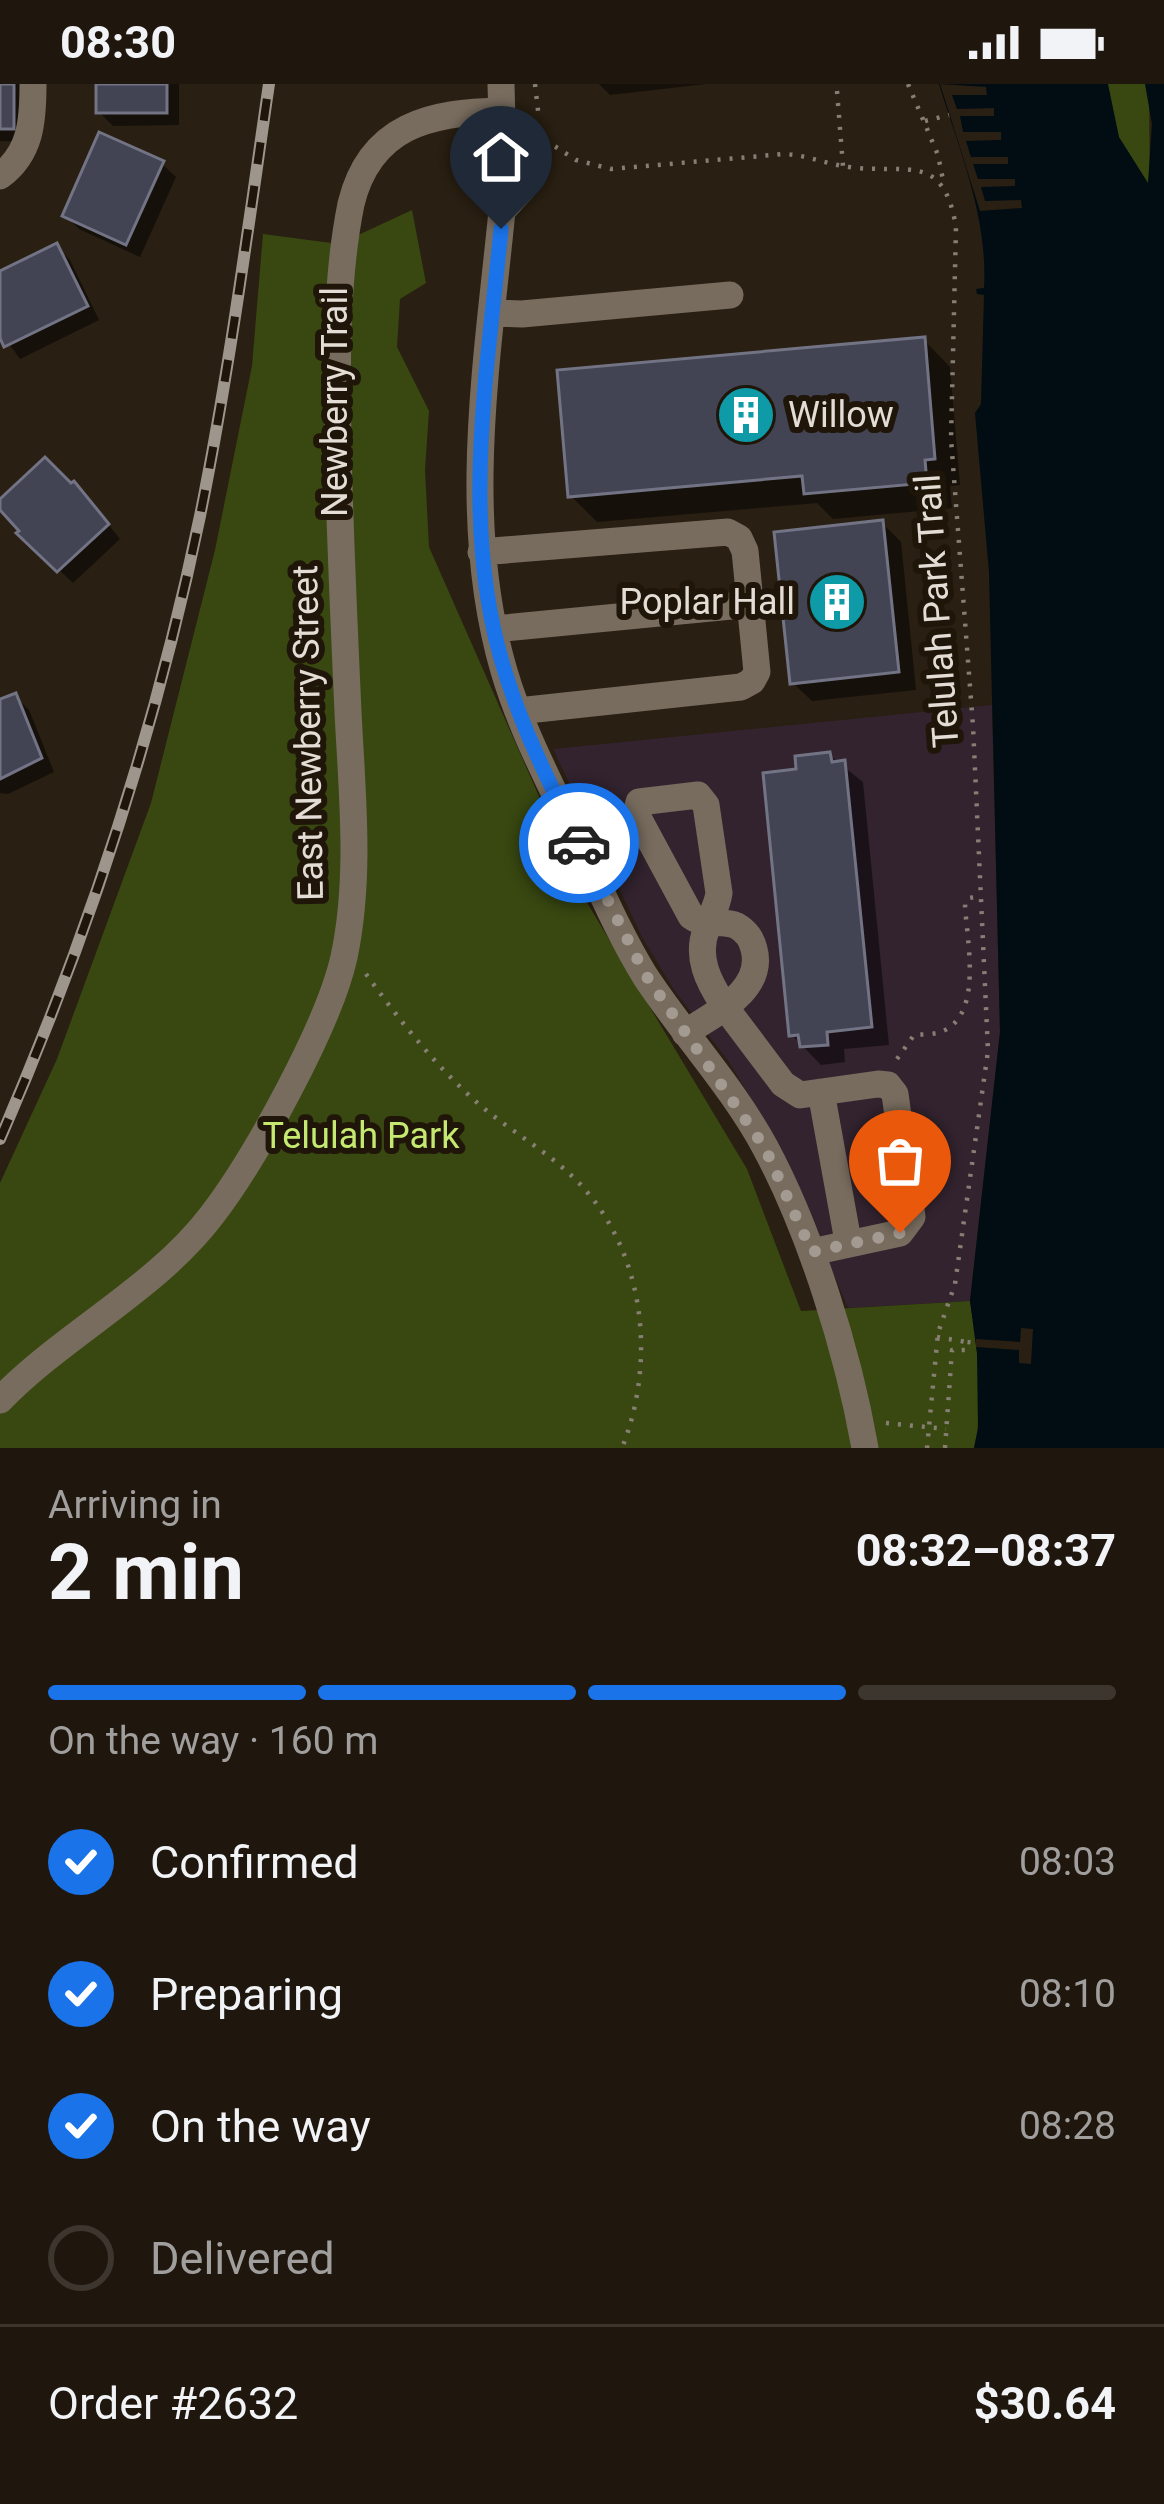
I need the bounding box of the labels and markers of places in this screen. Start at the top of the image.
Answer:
pin [450,106,552,229]
building icon: Willow [715,384,777,446]
place label: Willow [788,394,894,436]
building icon: Poplar Hall [806,571,868,633]
place label: Poplar Hall [620,581,795,623]
pin [849,1110,951,1233]

